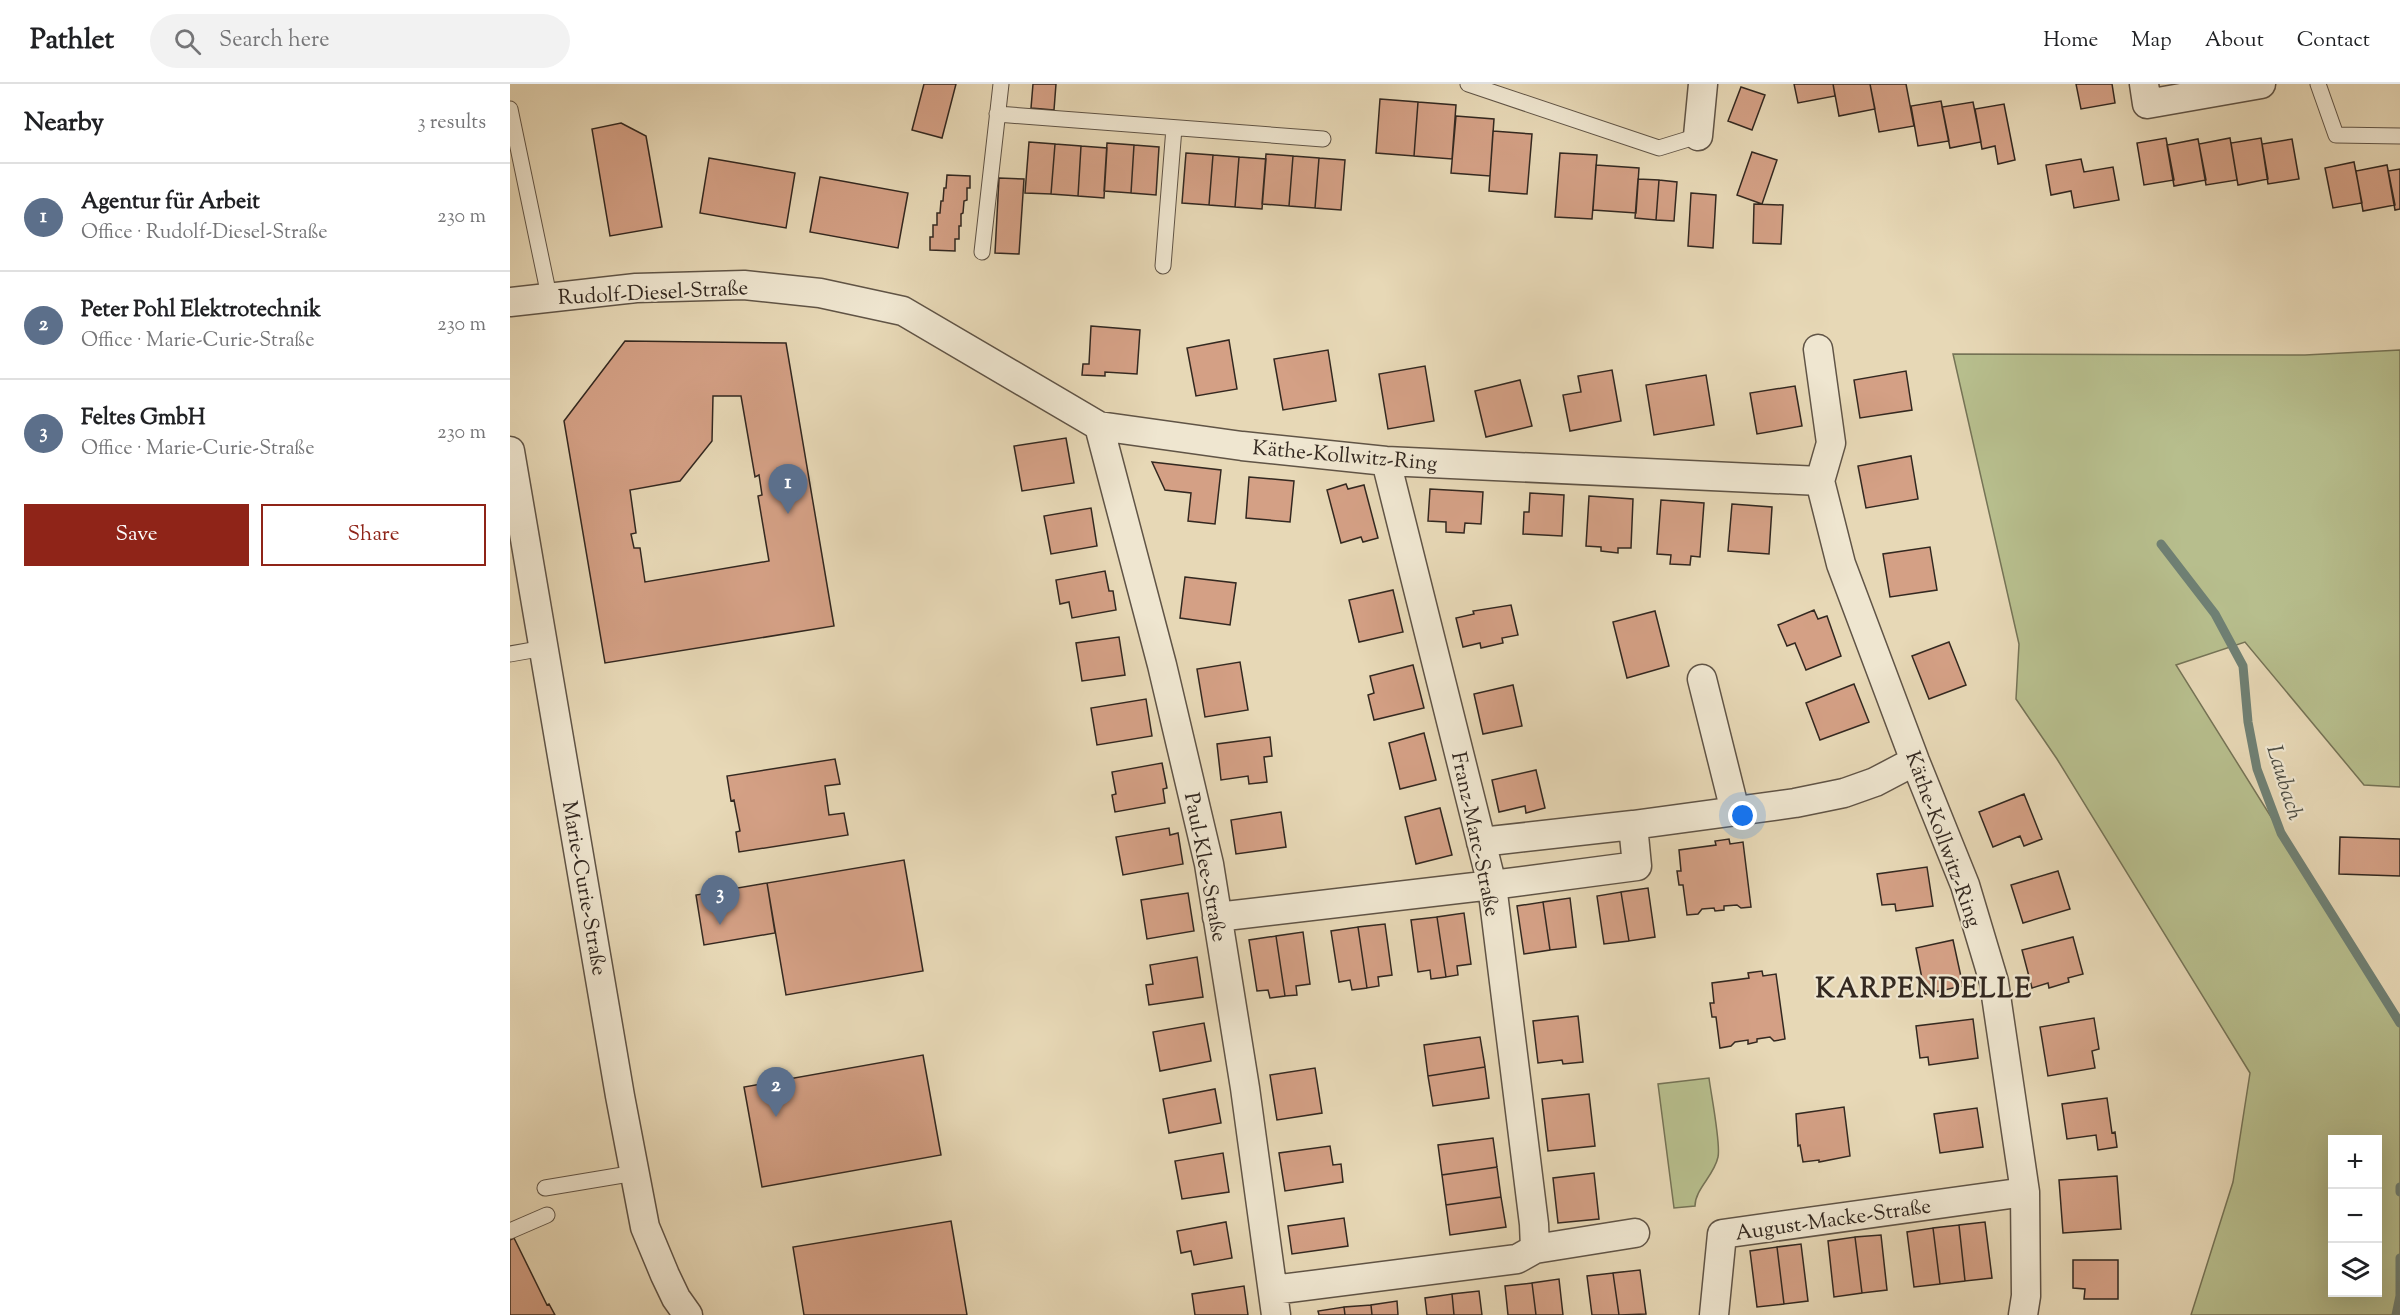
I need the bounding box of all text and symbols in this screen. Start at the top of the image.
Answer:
search box [150,14,570,68]
text: Pathlet [30,21,114,61]
icon: search [171,25,204,58]
text: Search here [219,25,329,57]
text: Home [2043,26,2098,56]
text: Map [2131,26,2172,56]
text: About [2205,26,2264,56]
text: Contact [2297,26,2370,56]
text: Nearby [24,105,104,142]
text: 3 results [417,109,486,138]
text: Agentur für Arbeit [81,187,260,219]
text: 1 [40,203,47,232]
text: 230 m [437,203,486,232]
text: Office · Rudolf-Diesel-Straße [81,219,328,248]
street label: Rudolf-Diesel-Straße [557,274,749,314]
text: Peter Pohl Elektrotechnik [81,295,321,327]
text: 2 [39,311,48,340]
text: 230 m [437,311,486,340]
text: Office · Marie-Curie-Straße [81,327,314,356]
text: Feltes GmbH [81,403,205,435]
text: 3 [39,419,48,448]
text: 230 m [437,419,486,448]
street label: Käthe-Kollwitz-Ring [1251,434,1438,480]
text: Office · Marie-Curie-Straße [81,435,314,464]
pin: 1 [768,464,808,514]
button: Save [24,504,249,566]
button: Share [261,504,486,566]
water label: Laubach [2257,741,2310,825]
street label: Käthe-Kollwitz-Ring [1896,747,1988,932]
street label: Franz-Marc-Straße [1442,749,1506,919]
street label: Paul-Klee-Straße [1175,790,1233,945]
street label: Marie-Curie-Straße [553,799,613,978]
your location [1728,801,1757,830]
pin: 3 [700,876,740,925]
district label: KARPENDELLE [1815,971,2033,1010]
pin: 2 [756,1068,796,1117]
map controls [2328,1135,2382,1297]
button: + [2328,1135,2382,1189]
button: − [2328,1189,2382,1243]
street label: August-Macke-Straße [1734,1192,1933,1250]
button: layers [2328,1243,2382,1297]

